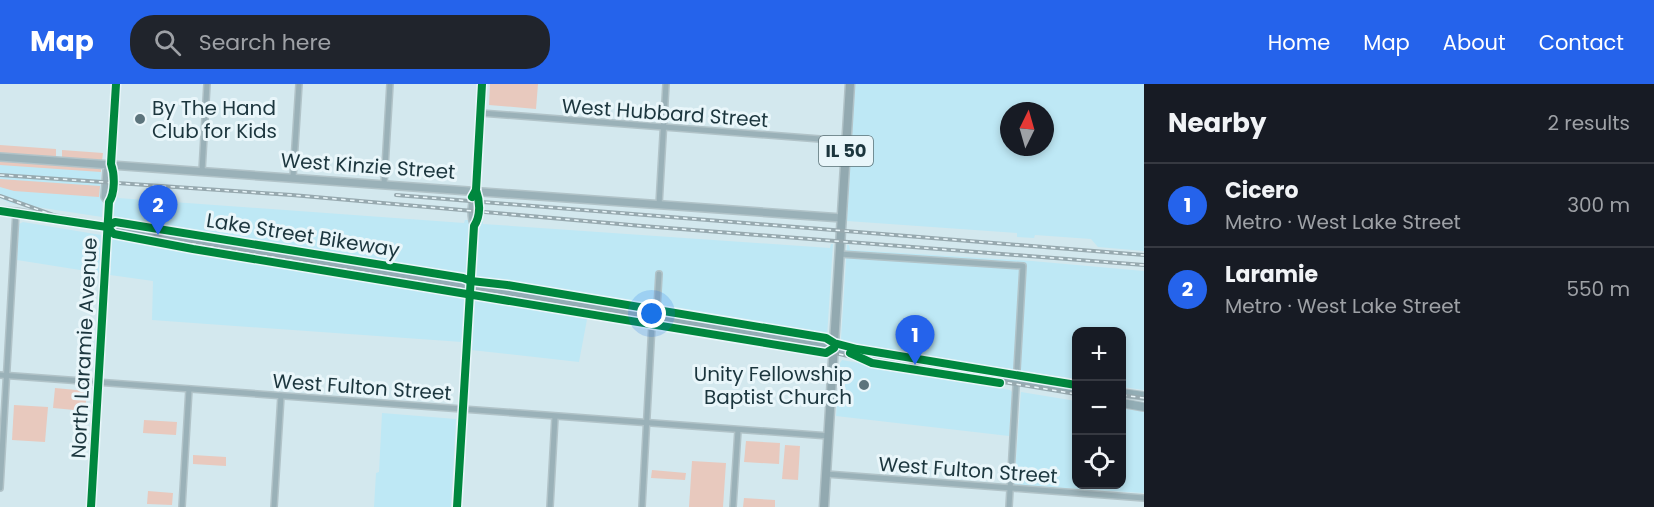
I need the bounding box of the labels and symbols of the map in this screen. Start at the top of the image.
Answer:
street label: West Hubbard Street [561,92,769,134]
place label: By The Hand Club for Kids [152,94,277,145]
north arrow [1000,102,1054,156]
marker: By The Hand Club for Kids [133,112,147,126]
road number: IL 50 [819,136,873,166]
street label: West Kinzie Street [280,146,456,186]
pin: 2 [138,186,178,235]
street label: Lake Street Bikeway [204,206,402,264]
street label: North Laramie Avenue [64,237,104,459]
your location [637,299,666,328]
pin: 1 [896,316,934,365]
place label: Unity Fellowship Baptist Church [694,360,852,411]
street label: West Fulton Street [271,367,453,407]
marker: Unity Fellowship Baptist Church [857,378,871,392]
street label: West Fulton Street [877,450,1059,490]

